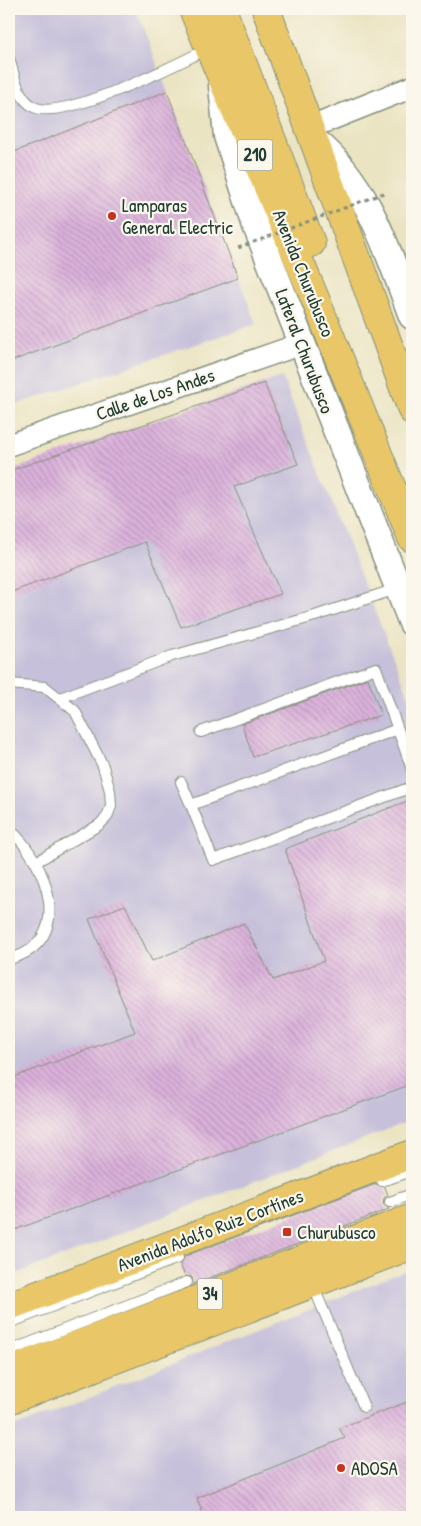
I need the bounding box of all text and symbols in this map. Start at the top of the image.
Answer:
road number: 210 [238,140,272,170]
place label: Lamparas General Electric [122,192,234,240]
street label: Avenida Churubusco [267,205,342,341]
marker: Lamparas General Electric [106,210,118,222]
street label: Lateral Churubusco [269,285,341,417]
street label: Calle de Los Andes [92,362,218,426]
street label: Avenida Adolfo Ruiz Cortínes [113,1182,307,1278]
place label: Churubusco [297,1219,376,1245]
marker: Churubusco [281,1226,293,1238]
road number: 34 [198,1278,222,1310]
place label: ADOSA [351,1455,398,1481]
marker: ADOSA [335,1462,347,1474]

